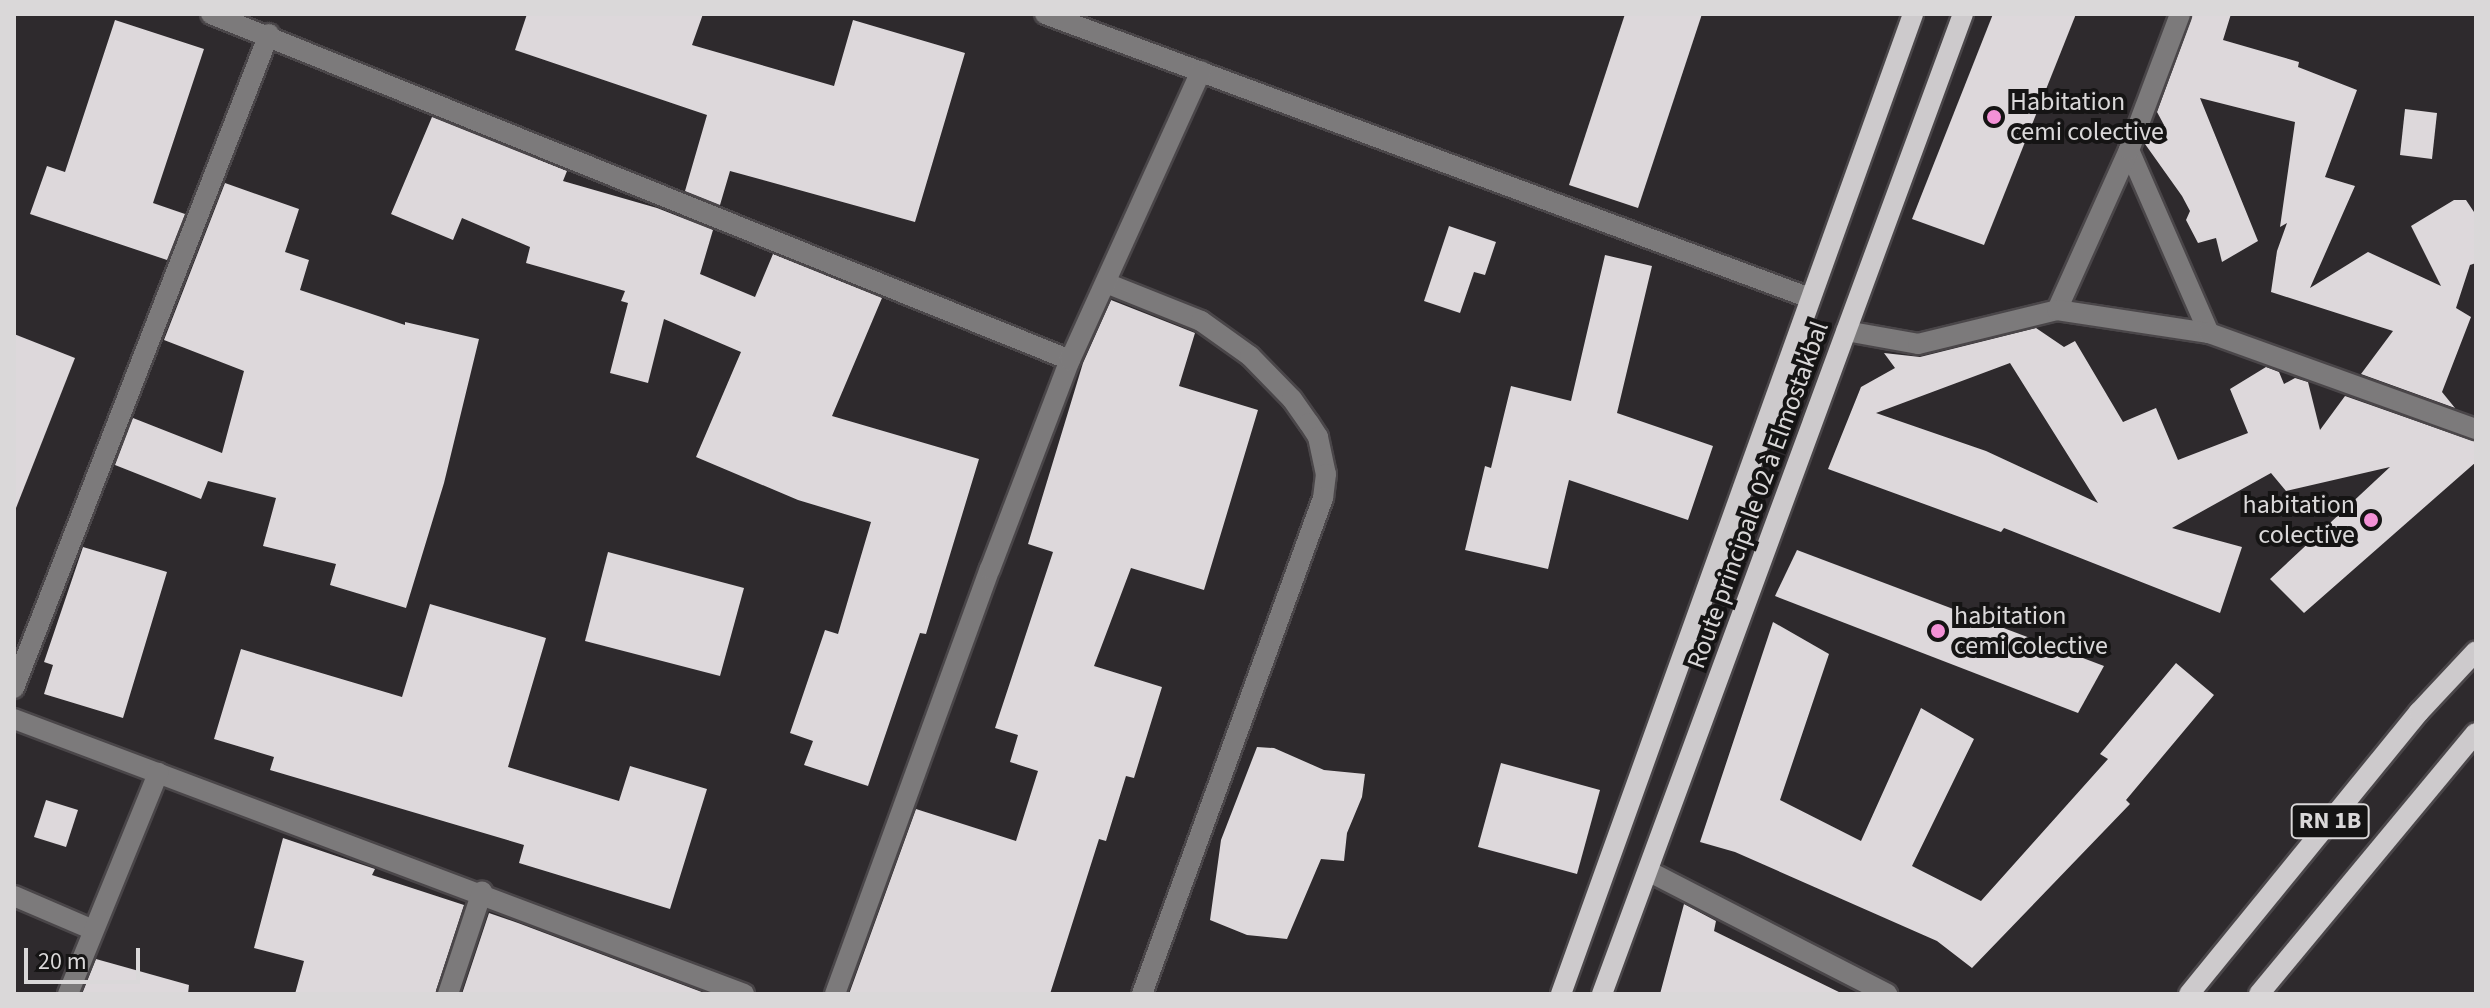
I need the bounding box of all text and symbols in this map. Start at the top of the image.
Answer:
place label: Habitation cemi colective [2010,86,2164,148]
marker: Habitation cemi colective [1985,108,2003,126]
street label: Route principale 02 à Elmostakbal [1681,317,1835,673]
place label: habitation colective [2242,489,2355,550]
marker: habitation colective [2362,511,2380,529]
place label: habitation cemi colective [1954,600,2108,662]
marker: habitation cemi colective [1929,622,1947,640]
road number: RN 1B [2290,801,2370,841]
scale bar [28,932,144,982]
text: 20 m [38,944,87,979]

